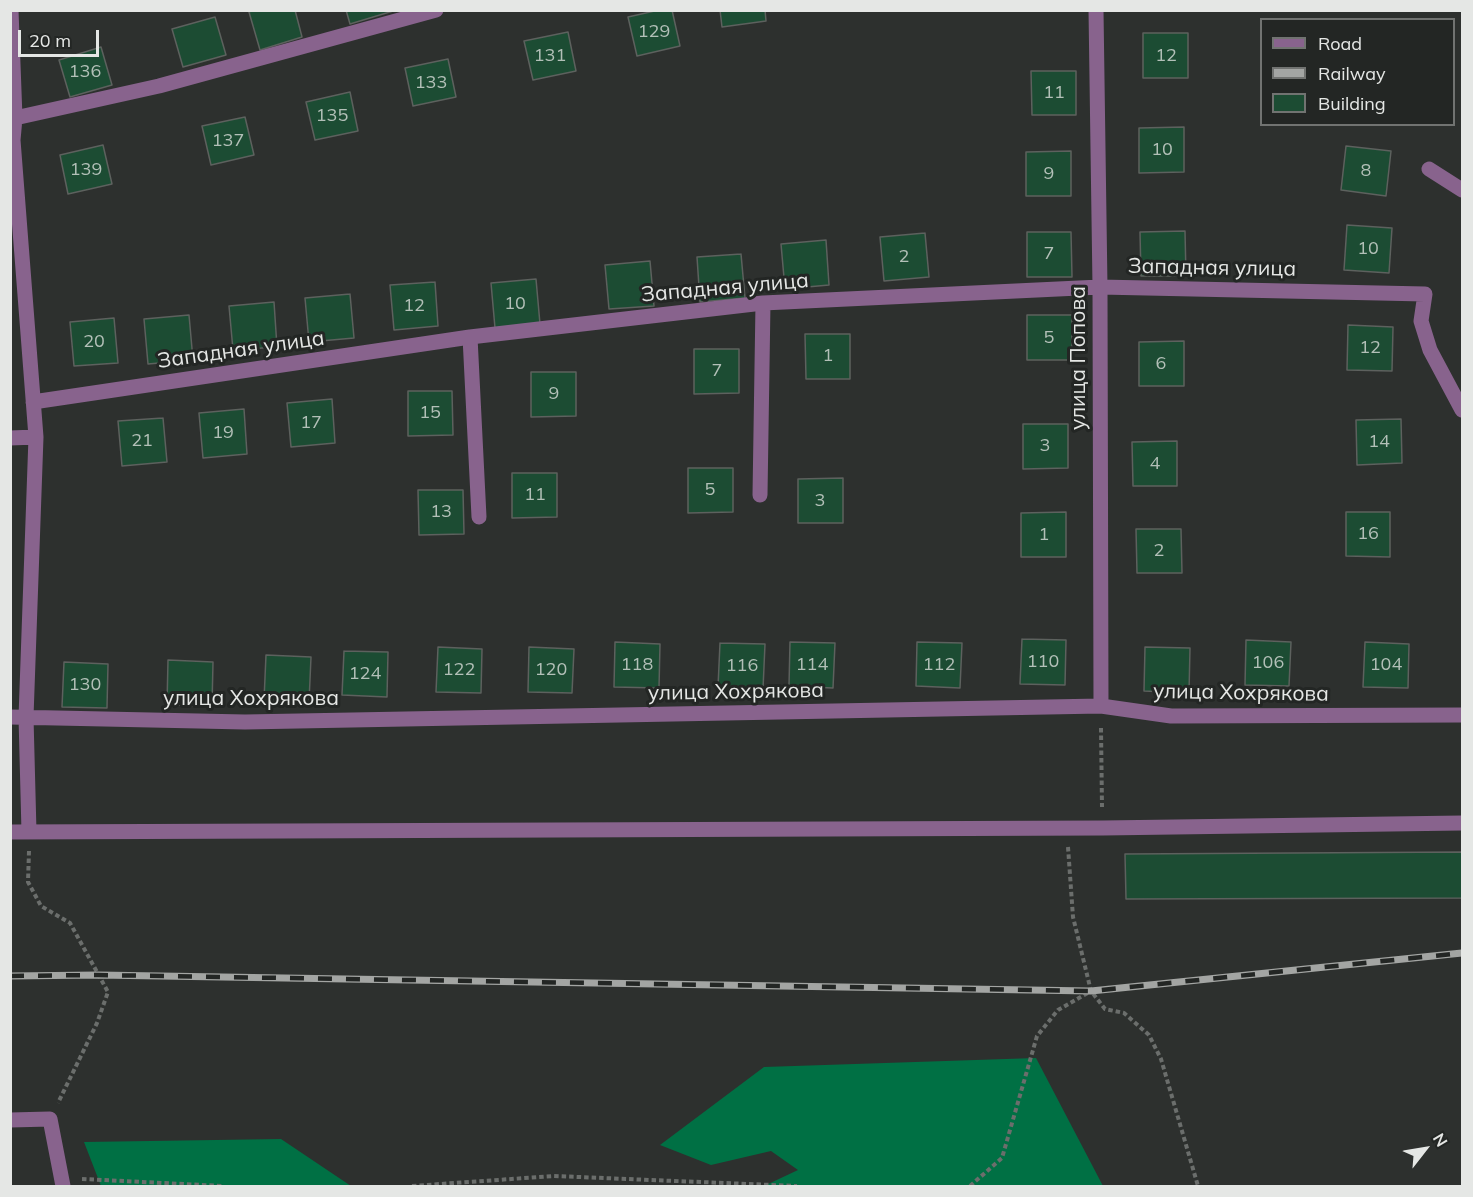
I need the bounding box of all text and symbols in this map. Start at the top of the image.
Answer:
scale bar [21,18,102,56]
legend [1260,18,1455,126]
house number: 129 [638,21,670,43]
text: 20 m [29,29,71,52]
text: Road [1318,32,1362,55]
house number: 131 [534,45,566,67]
house number: 12 [1155,45,1177,67]
house number: 136 [69,61,101,83]
text: Railway [1318,62,1386,85]
house number: 133 [415,72,447,94]
house number: 11 [1043,82,1065,104]
text: Building [1318,92,1386,115]
house number: 135 [316,105,348,127]
house number: 137 [212,130,244,152]
house number: 10 [1151,139,1173,161]
house number: 139 [70,159,102,181]
house number: 8 [1361,160,1371,182]
house number: 9 [1044,163,1054,185]
house number: 10 [1357,238,1379,260]
house number: 7 [1044,243,1054,265]
house number: 2 [899,246,909,268]
street label: Западная улица [1128,254,1296,282]
street label: Западная улица [640,268,810,308]
street label: улица Попова [1066,286,1092,430]
house number: 10 [504,293,526,315]
house number: 12 [403,295,425,317]
street label: Западная улица [156,326,326,374]
house number: 5 [1044,327,1054,349]
house number: 20 [83,331,105,353]
house number: 12 [1359,337,1381,359]
house number: 1 [823,345,833,367]
house number: 6 [1156,353,1166,375]
house number: 7 [712,360,722,382]
house number: 9 [549,383,559,405]
house number: 15 [419,402,441,424]
house number: 17 [300,412,322,434]
house number: 19 [212,422,234,444]
house number: 21 [131,430,153,452]
house number: 14 [1368,431,1390,453]
house number: 3 [1040,435,1050,457]
house number: 4 [1150,453,1160,475]
house number: 5 [705,479,715,501]
house number: 11 [524,484,546,506]
house number: 3 [815,490,825,512]
house number: 13 [430,501,452,523]
house number: 16 [1357,523,1379,545]
house number: 1 [1039,524,1049,546]
house number: 2 [1154,540,1164,562]
house number: 110 [1027,651,1059,673]
house number: 106 [1252,652,1284,674]
house number: 118 [621,654,653,676]
house number: 114 [796,654,828,676]
house number: 112 [923,654,955,676]
house number: 104 [1370,654,1402,676]
house number: 116 [726,655,758,677]
house number: 122 [443,659,475,681]
house number: 120 [535,659,567,681]
house number: 124 [349,663,381,685]
house number: 130 [69,674,101,696]
street label: улица Хохрякова [648,678,824,706]
street label: улица Хохрякова [1153,679,1329,707]
street label: улица Хохрякова [163,686,339,712]
north arrow [1395,1119,1455,1179]
text: N [1429,1129,1452,1150]

